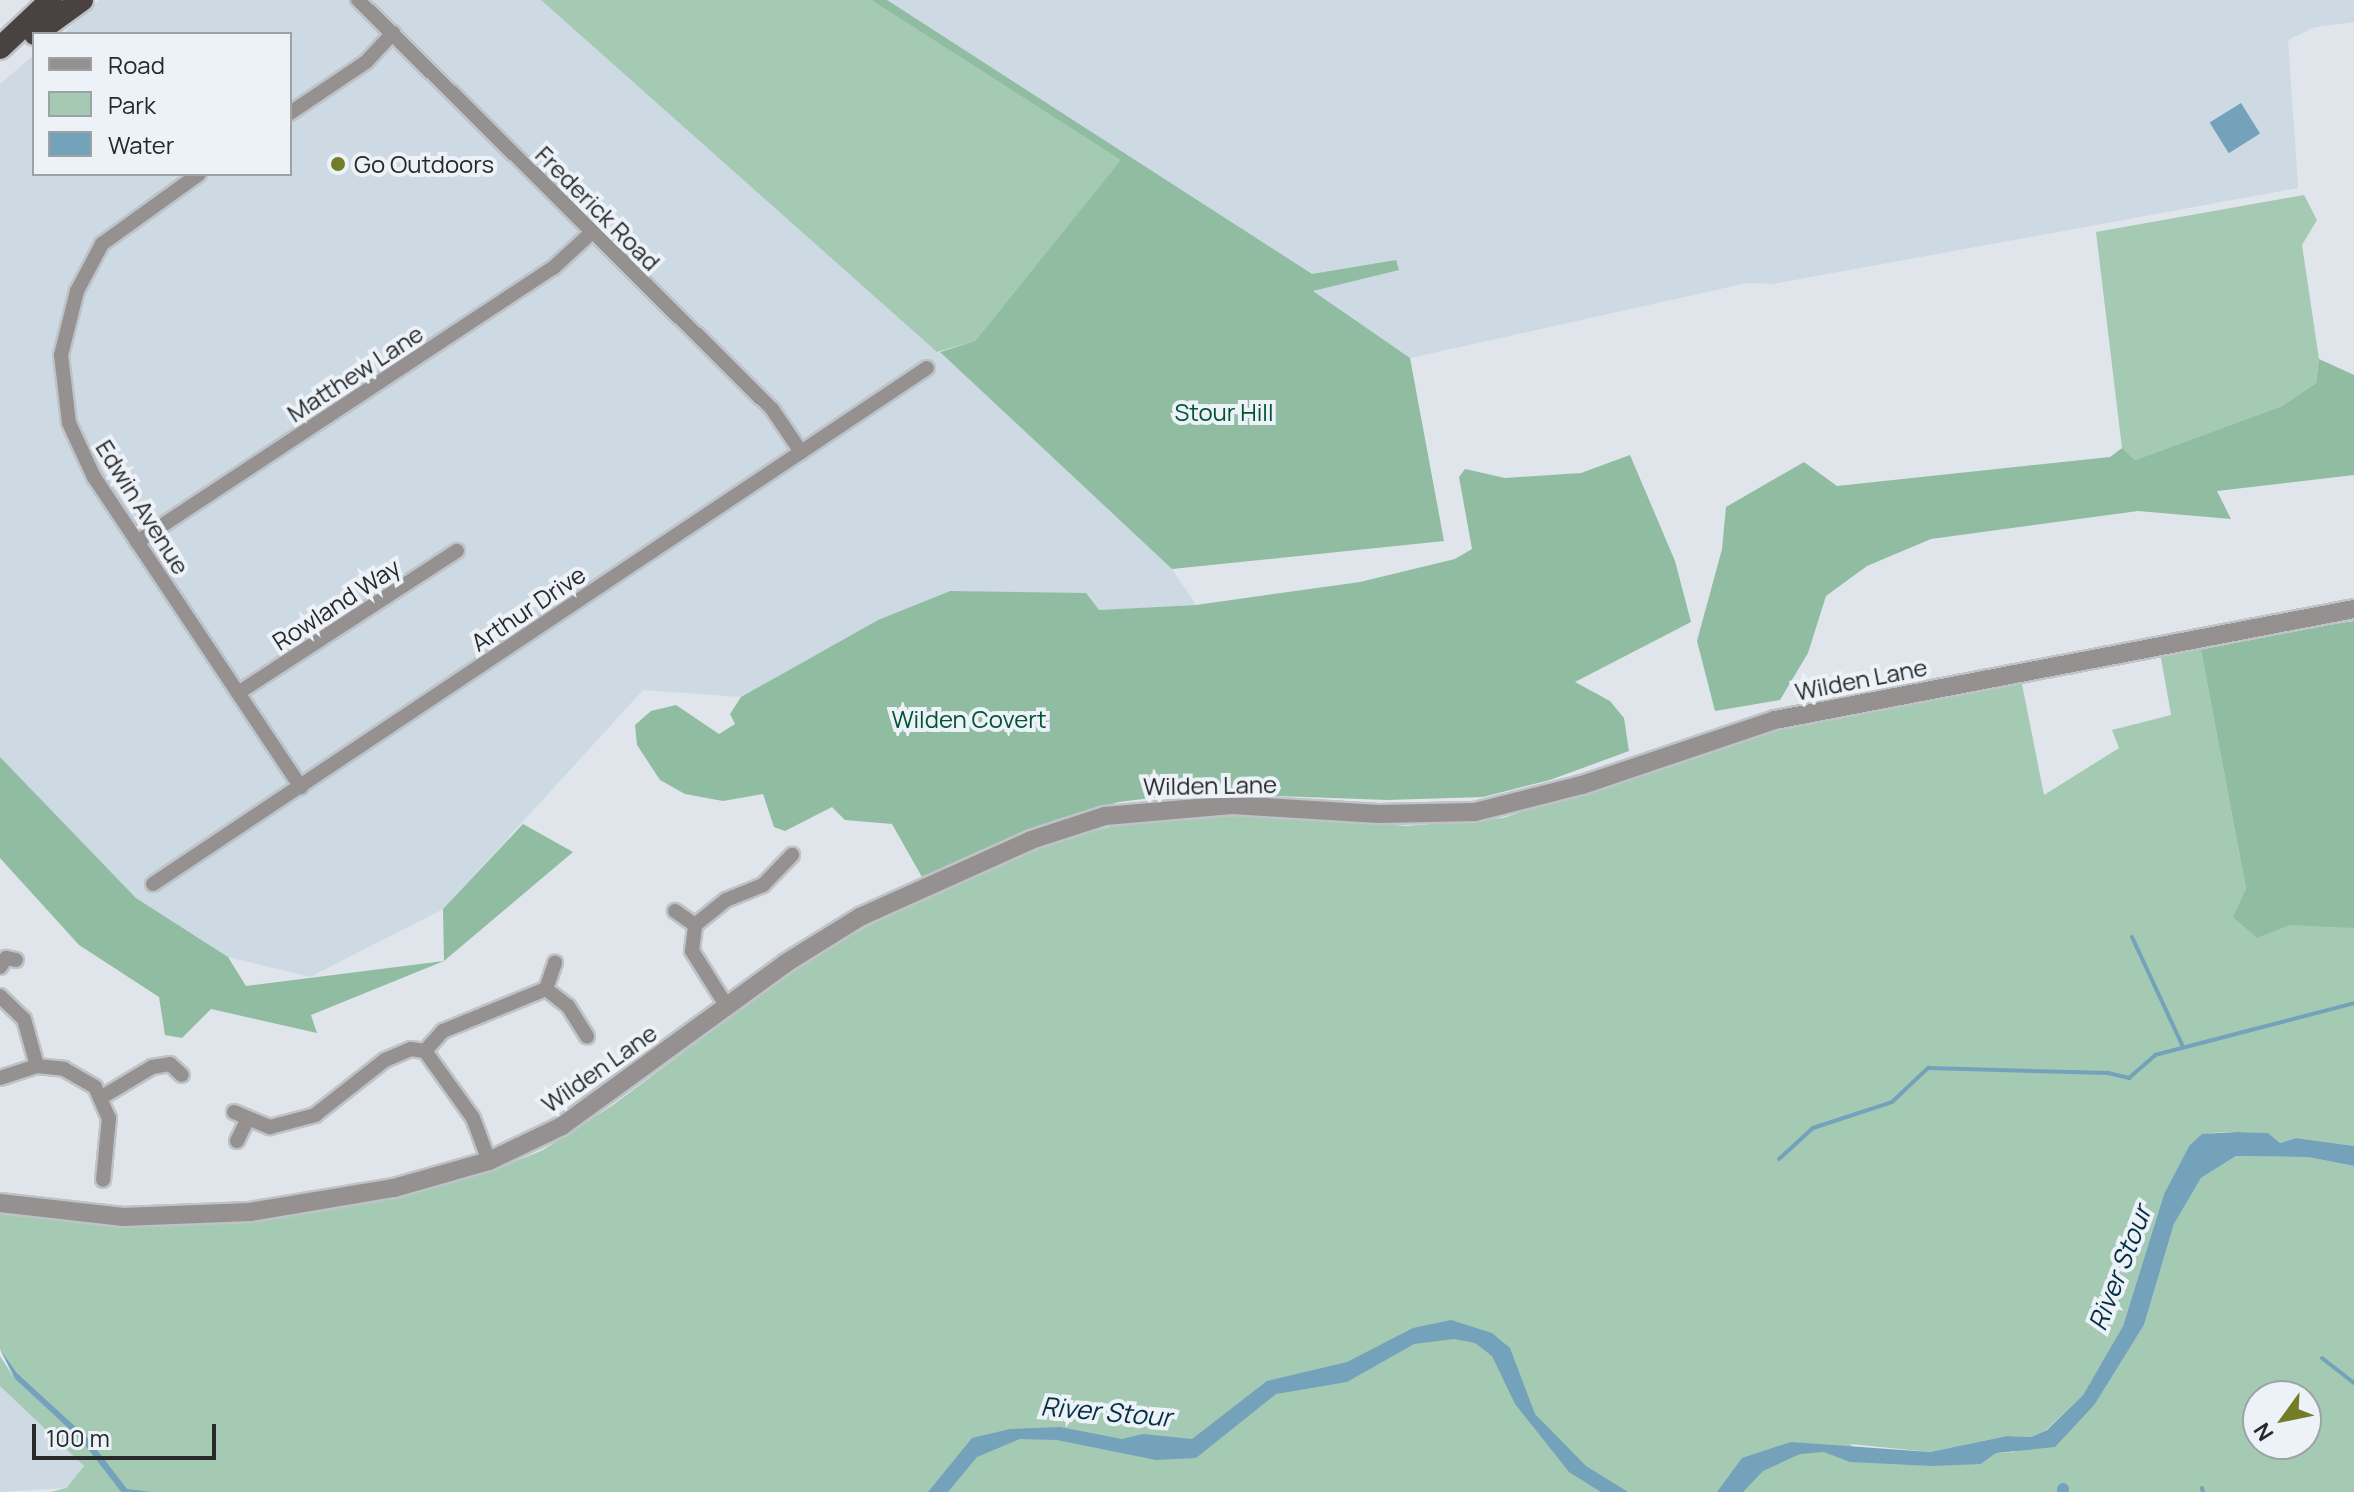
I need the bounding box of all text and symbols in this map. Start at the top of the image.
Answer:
legend [32,32,292,176]
text: Road [108,48,165,81]
text: Park [108,88,156,121]
text: Water [108,128,175,161]
street label: Frederick Road [530,140,666,276]
place label: Go Outdoors [354,150,494,178]
marker: Go Outdoors [329,155,347,173]
street label: Matthew Lane [282,318,428,428]
park label: Stour Hill [1174,398,1274,426]
street label: Edwin Avenue [90,434,196,580]
street label: Rowland Way [267,552,405,656]
street label: Arthur Drive [465,559,591,657]
street label: Wilden Lane [1793,652,1929,706]
park label: Wilden Covert [891,705,1047,733]
street label: Wilden Lane [1143,769,1277,801]
street label: Wilden Lane [536,1018,662,1118]
water label: River Stour [2082,1201,2158,1335]
north arrow [2242,1380,2322,1460]
water label: River Stour [1039,1391,1173,1433]
scale bar [36,1408,220,1458]
text: N [2247,1417,2280,1447]
text: 100 m [46,1421,110,1454]

